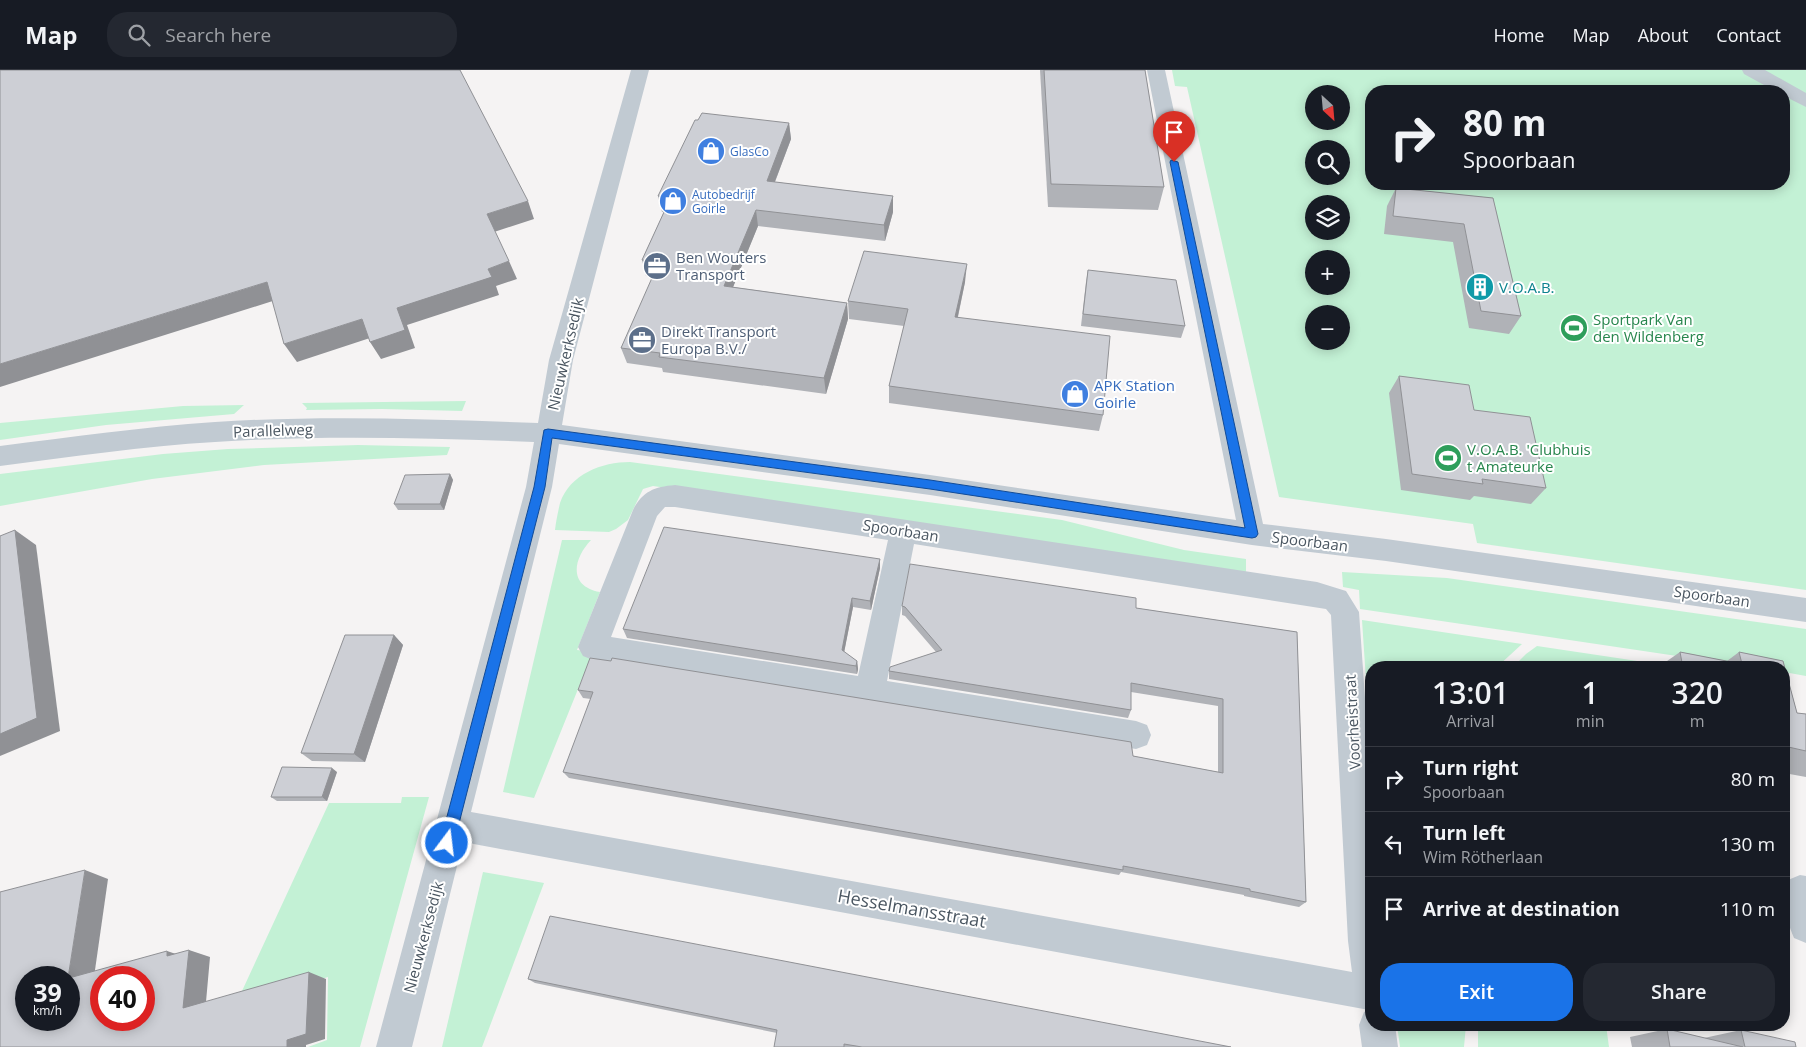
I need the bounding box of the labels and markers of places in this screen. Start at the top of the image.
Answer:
pin [1153,111,1195,162]
shop icon: GlasCo [696,136,726,166]
place label: GlasCo [730,143,769,160]
shop icon: Autobedrijf Goirle [658,186,688,216]
place label: Autobedrijf Goirle [692,186,756,217]
place label: Ben Wouters Transport [676,247,766,284]
office icon: Ben Wouters Transport [642,251,672,281]
building icon: V.O.A.B. [1465,272,1495,302]
place label: V.O.A.B. [1499,277,1555,297]
place label: Sportpark Van den Wildenberg [1593,309,1704,346]
sports icon: Sportpark Van den Wildenberg [1559,313,1589,343]
place label: Direkt Transport Europa B.V./ [661,321,776,358]
office icon: Direkt Transport Europa B.V./ [627,325,657,355]
place label: APK Station Goirle [1094,375,1175,412]
shop icon: APK Station Goirle [1060,379,1090,409]
place label: V.O.A.B. 'Clubhuis t Amateurke [1467,439,1591,476]
sports icon: V.O.A.B. 'Clubhuis t Amateurke [1433,443,1463,473]

